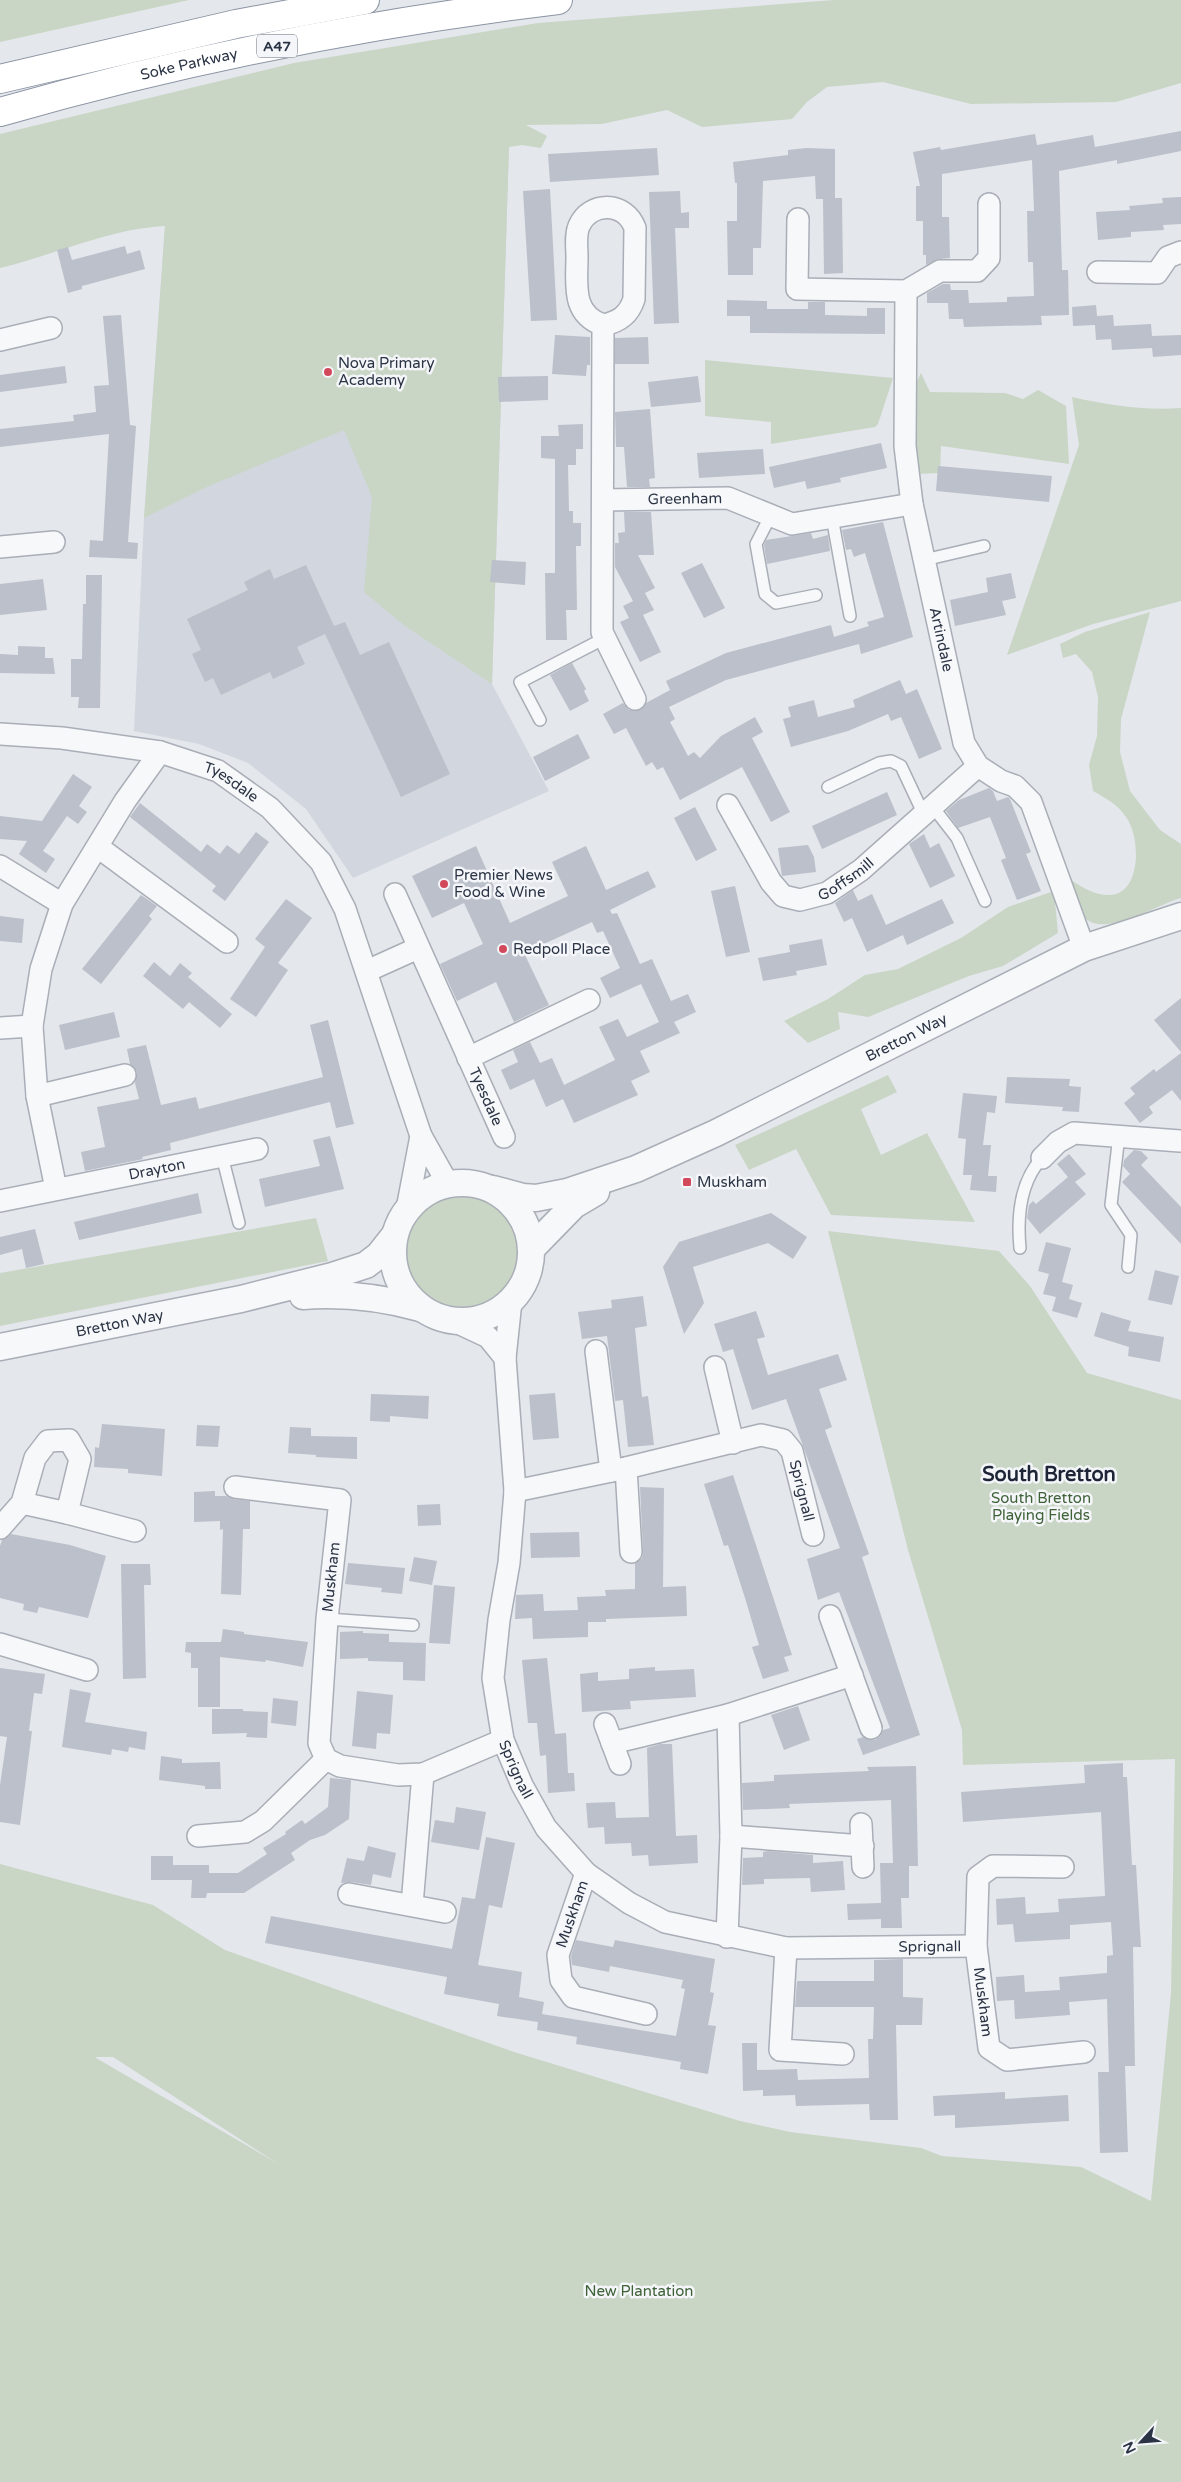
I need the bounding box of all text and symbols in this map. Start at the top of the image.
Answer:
road number: A47 [257,34,297,58]
street label: Soke Parkway [139,44,239,84]
place label: Nova Primary Academy [338,354,434,389]
marker: Nova Primary Academy [322,366,334,378]
street label: Greenham [648,489,722,508]
street label: Artindale [926,605,957,673]
street label: Tyesdale [202,758,262,806]
street label: Goffsmill [816,854,878,904]
place label: Premier News Food & Wine [454,866,553,901]
marker: Premier News Food & Wine [438,878,450,890]
place label: Redpoll Place [513,940,610,958]
marker: Redpoll Place [497,943,509,955]
street label: Bretton Way [862,1009,950,1065]
street label: Tyesdale [465,1065,507,1128]
street label: Drayton [127,1155,187,1184]
place label: Muskham [697,1173,767,1191]
marker: Muskham [681,1176,693,1188]
street label: Bretton Way [74,1306,165,1341]
street label: Sprignall [786,1458,818,1523]
district label: South Bretton [982,1463,1116,1487]
park label: South Bretton Playing Fields [991,1489,1091,1524]
street label: Muskham [318,1541,344,1613]
street label: Sprignall [495,1737,537,1802]
street label: Muskham [552,1878,592,1950]
street label: Sprignall [898,1937,961,1956]
street label: Muskham [970,1966,996,2038]
park label: New Plantation [585,2282,693,2300]
north arrow [1116,2417,1166,2467]
text: N [1120,2439,1140,2456]

